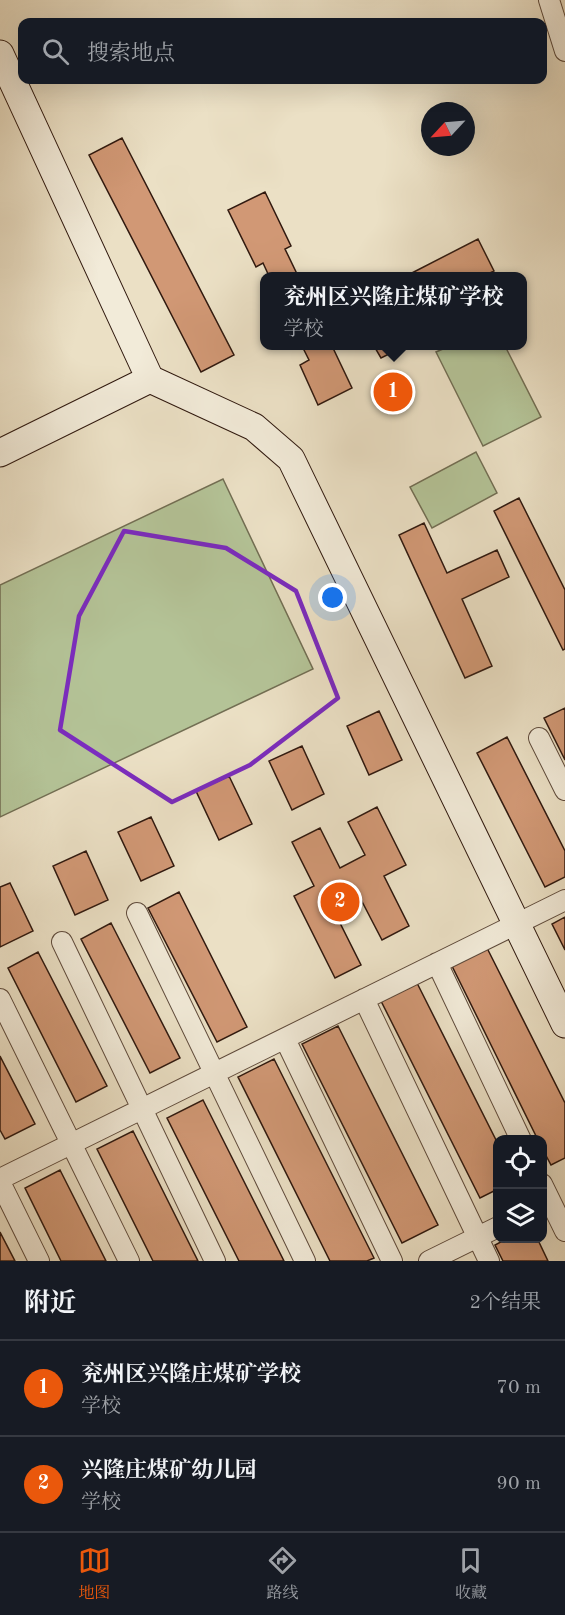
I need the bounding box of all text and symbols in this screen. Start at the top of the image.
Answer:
search box [18,18,547,84]
icon: search [39,35,72,68]
text: 搜索地点 [87,43,175,65]
north arrow [421,102,475,156]
popup [260,272,527,350]
text: 兖州区兴隆庄煤矿学校 [283,287,504,309]
text: 学校 [283,320,323,340]
pin: 1 [374,370,412,414]
your location [318,583,347,612]
pin: 2 [320,880,360,924]
map controls [493,1135,547,1243]
button: locate [493,1135,547,1189]
button: layers [493,1189,547,1243]
text: 附近 [24,1291,76,1317]
text: 2个结果 [469,1293,541,1313]
text: 兖州区兴隆庄煤矿学校 [81,1364,301,1386]
text: 1 [38,1378,49,1398]
text: 70 m [496,1378,541,1398]
text: 学校 [81,1397,121,1417]
text: 兴隆庄煤矿幼儿园 [81,1460,257,1482]
text: 2 [38,1474,49,1494]
text: 90 m [496,1474,541,1494]
text: 学校 [81,1493,121,1513]
tab: 地图 [78,1544,111,1604]
tab: 路线 [266,1544,299,1604]
tab: 收藏 [454,1544,487,1604]

